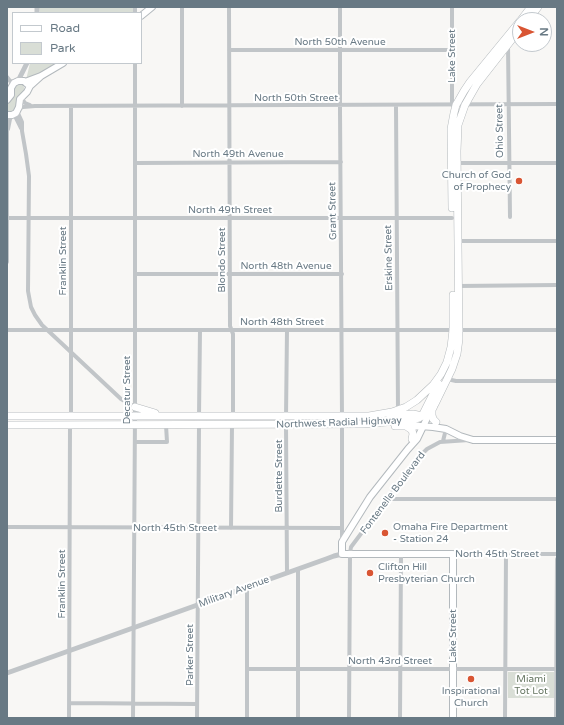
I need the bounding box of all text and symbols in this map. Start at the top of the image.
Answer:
legend [12,12,142,64]
north arrow [512,12,552,52]
text: Road [50,21,80,35]
text: N [537,28,550,36]
street label: Lake Street [446,29,458,83]
street label: North 50th Avenue [294,36,386,48]
text: Park [50,41,76,55]
street label: North 50th Street [254,92,338,104]
street label: Ohio Street [494,104,506,158]
street label: North 49th Avenue [192,148,284,160]
place label: Church of God of Prophecy [442,169,511,192]
marker: Church of God of Prophecy [514,176,524,186]
street label: Grant Street [326,182,340,240]
street label: North 49th Street [188,204,272,216]
street label: Erskine Street [382,225,396,291]
street label: Franklin Street [57,226,69,296]
street label: Blondo Street [216,227,228,293]
street label: North 48th Avenue [240,260,332,272]
street label: North 48th Street [240,316,324,328]
street label: Decatur Street [121,356,133,424]
street label: Northwest Radial Highway [276,415,402,431]
street label: Burdette Street [273,439,285,513]
street label: Fontenelle Boulevard [358,449,428,537]
place label: Omaha Fire Department - Station 24 [393,521,508,544]
street label: North 45th Street [133,522,217,534]
marker: Omaha Fire Department - Station 24 [380,528,390,538]
street label: North 45th Street [455,548,539,560]
street label: Franklin Street [56,549,68,619]
place label: Clifton Hill Presbyterian Church [378,561,475,584]
marker: Clifton Hill Presbyterian Church [365,568,375,578]
street label: Military Avenue [197,574,271,610]
street label: Lake Street [447,609,459,663]
street label: Parker Street [184,624,196,686]
street label: North 43rd Street [348,655,432,667]
park label: Miami Tot Lot [514,673,548,696]
marker: Inspirational Church [466,674,476,684]
place label: Inspirational Church [442,685,500,708]

